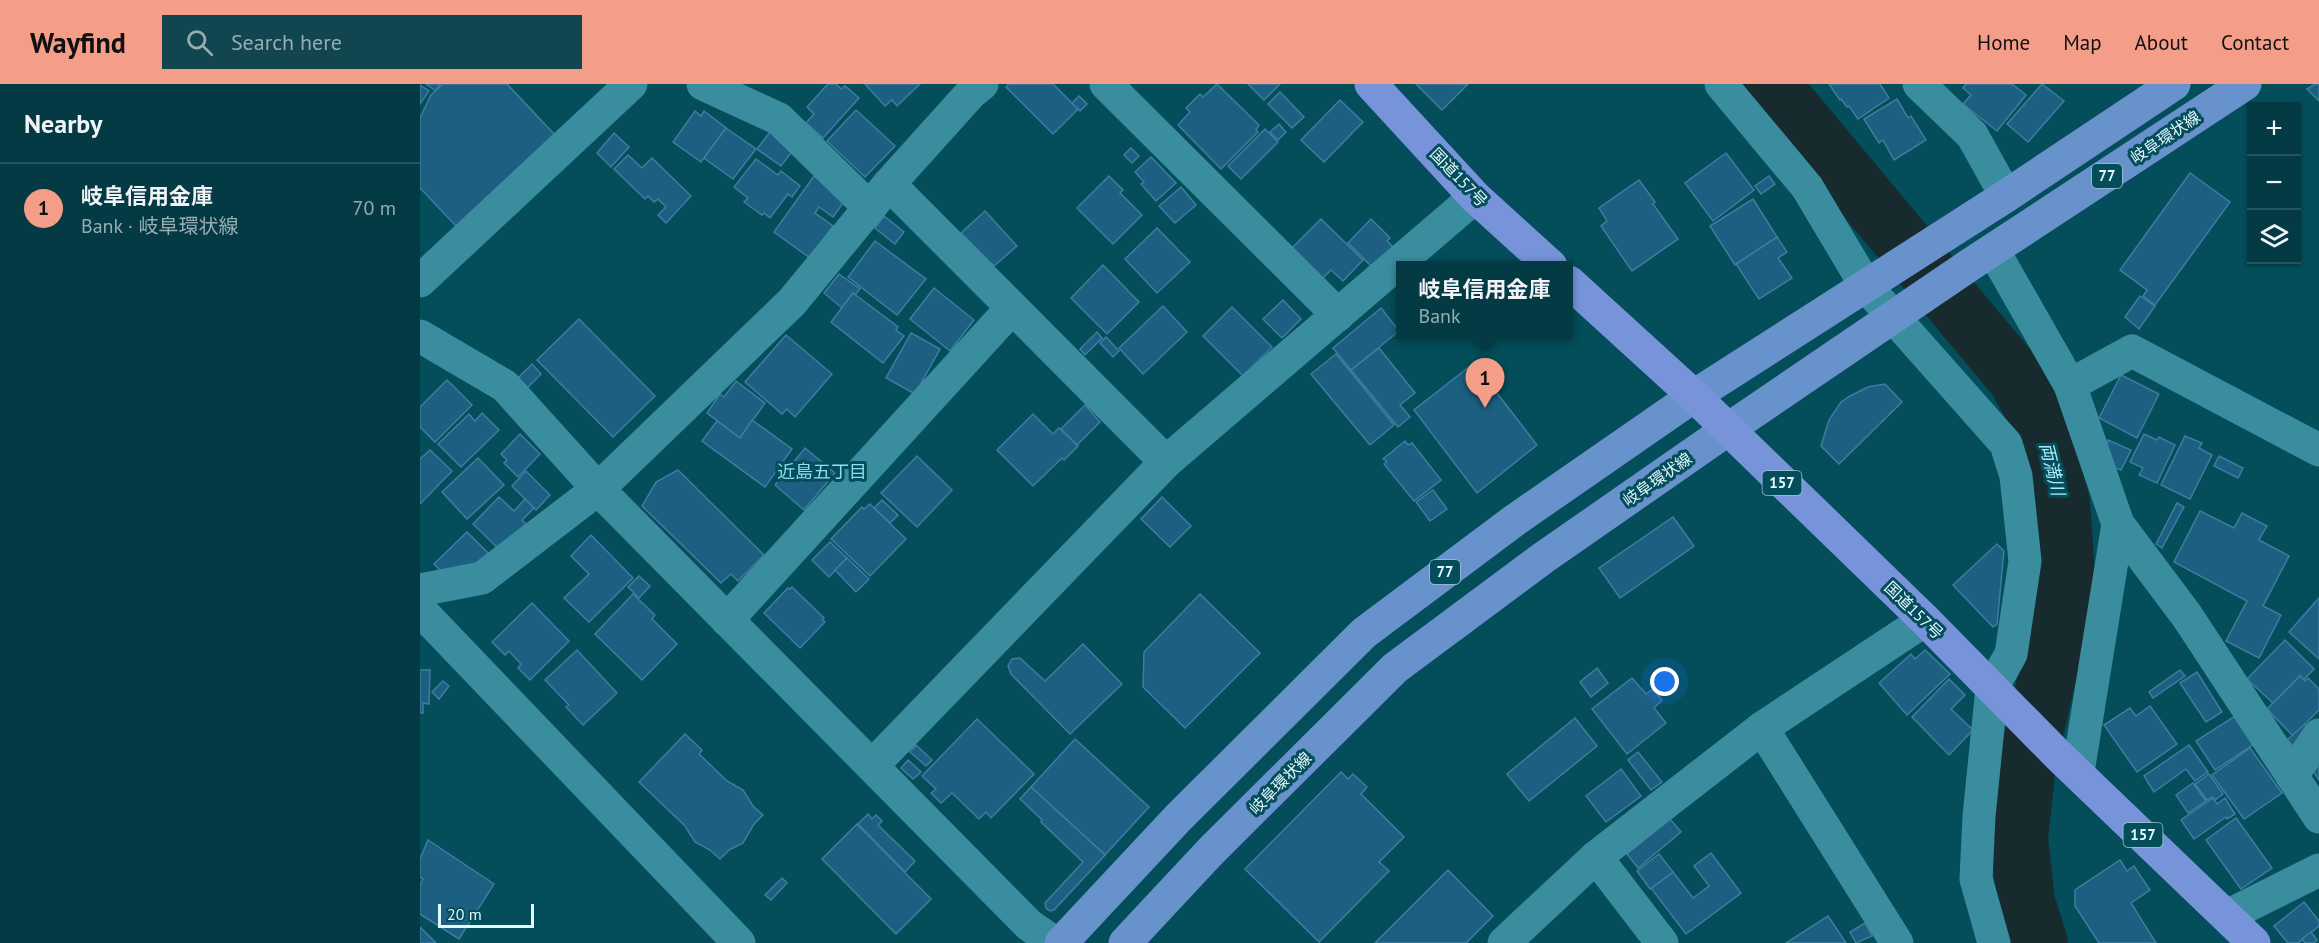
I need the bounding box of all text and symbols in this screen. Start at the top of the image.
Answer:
search box [162,15,582,69]
text: Wayfind [30,24,126,61]
icon: search [183,26,216,59]
text: Search here [231,28,342,56]
text: Home [1977,29,2030,56]
text: Map [2063,29,2102,56]
text: About [2135,29,2188,56]
text: Contact [2221,29,2289,56]
map controls [2247,102,2301,264]
button: + [2247,102,2301,156]
street label: 岐阜環状線 [2126,106,2204,168]
text: Nearby [24,107,102,140]
street label: 国道157号 [1426,143,1492,211]
button: − [2247,156,2301,210]
road number: 77 [2092,164,2122,188]
text: 岐阜信用金庫 [81,182,213,210]
text: 1 [38,195,49,221]
text: 70 m [353,195,396,221]
button: layers [2247,210,2301,264]
text: Bank · 岐阜環状線 [81,213,239,239]
popup [1396,261,1573,339]
text: 岐阜信用金庫 [1418,275,1551,303]
text: Bank [1418,303,1461,329]
pin: 1 [1466,358,1504,408]
water label: 両満川 [2035,440,2071,500]
street label: 岐阜環状線 [1618,448,1696,510]
district label: 近島五丁目 [777,460,867,483]
road number: 157 [1762,471,1802,495]
road number: 77 [1430,560,1460,584]
street label: 国道157号 [1880,577,1948,643]
your location [1650,667,1679,696]
street label: 岐阜環状線 [1245,748,1315,818]
road number: 157 [2124,823,2162,847]
scale bar [438,901,534,928]
text: 20 m [447,904,482,924]

